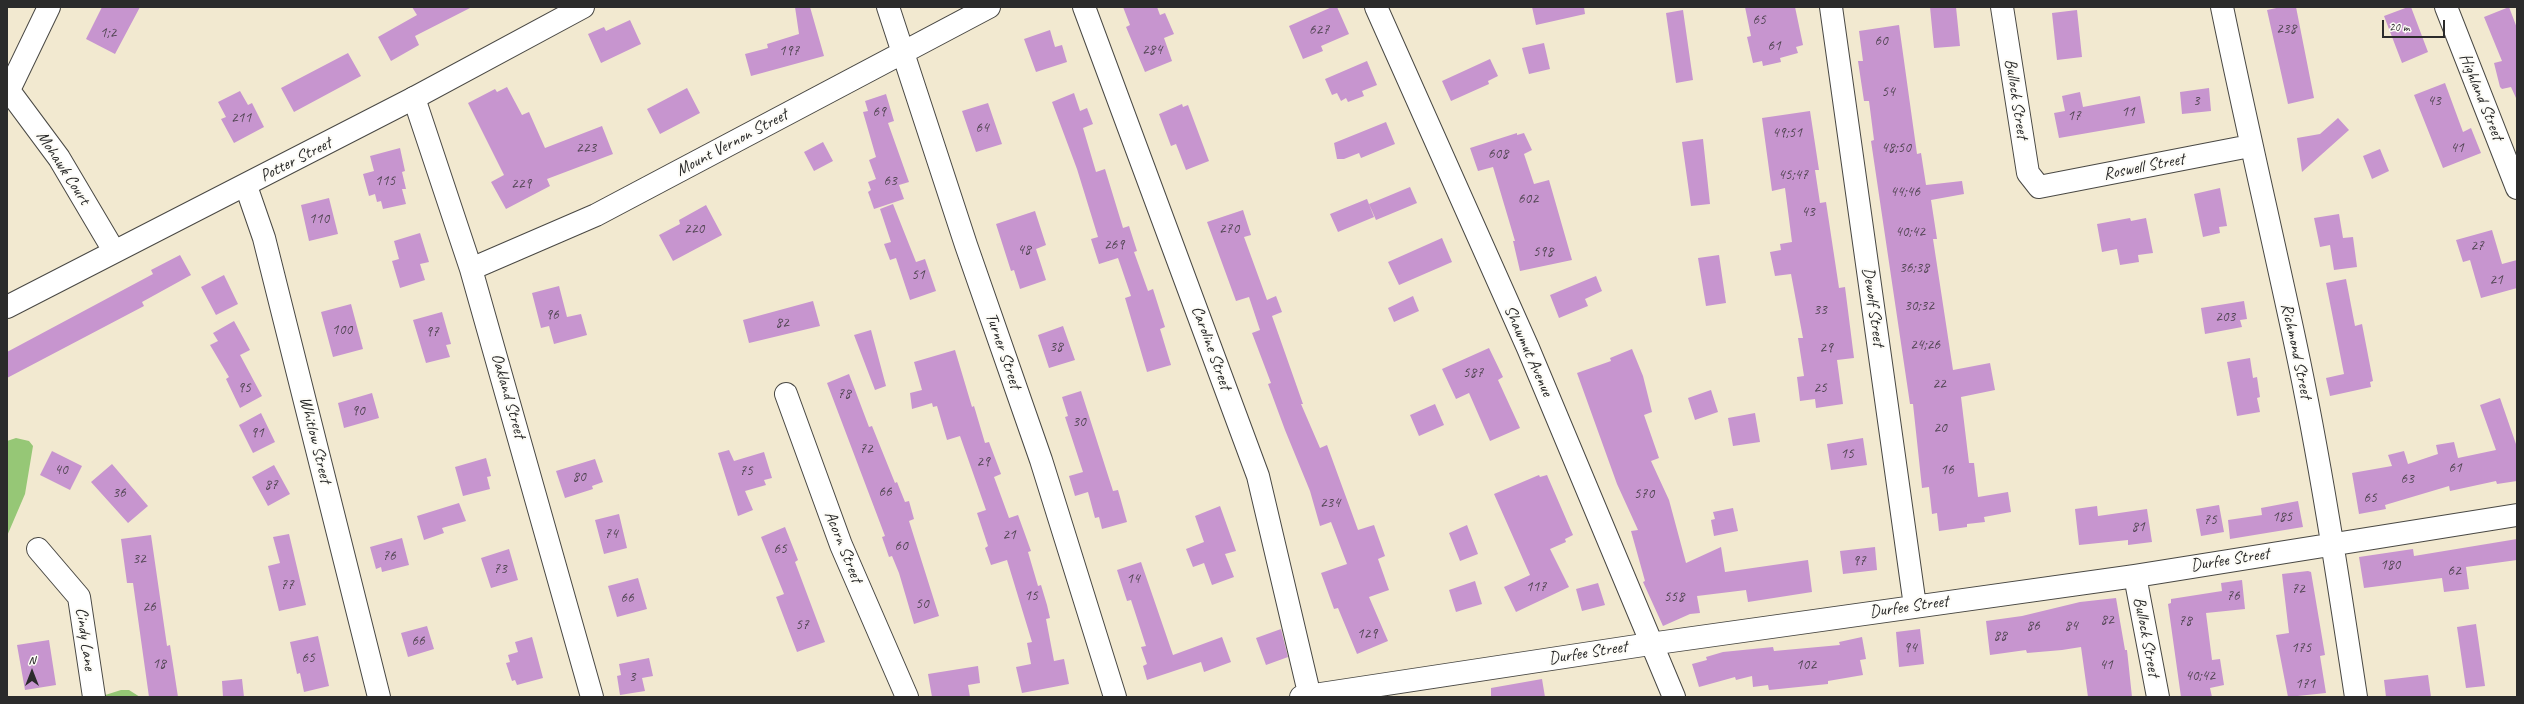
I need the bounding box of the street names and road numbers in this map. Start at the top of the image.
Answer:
street label: Highland Street [2454,51,2508,143]
street label: Bullock Street [2000,58,2032,140]
street label: Mount Vernon Street [673,105,791,181]
street label: Mohawk Court [32,127,94,209]
street label: Potter Street [257,133,335,187]
street label: Roswell Street [2102,149,2186,185]
street label: Dewolf Street [1857,266,1889,348]
street label: Richmond Street [2276,301,2316,401]
street label: Shawmut Avenue [1499,302,1557,400]
street label: Caroline Street [1186,303,1236,393]
street label: Turner Street [980,310,1026,392]
street label: Oakland Street [486,351,530,441]
street label: Whitlow Street [294,395,336,485]
street label: Acorn Street [819,508,867,586]
street label: Durfee Street [2189,544,2271,576]
street label: Durfee Street [1868,591,1950,623]
street label: Bullock Street [2128,595,2164,679]
street label: Cindy Lane [70,606,100,672]
street label: Durfee Street [1547,637,1629,669]

